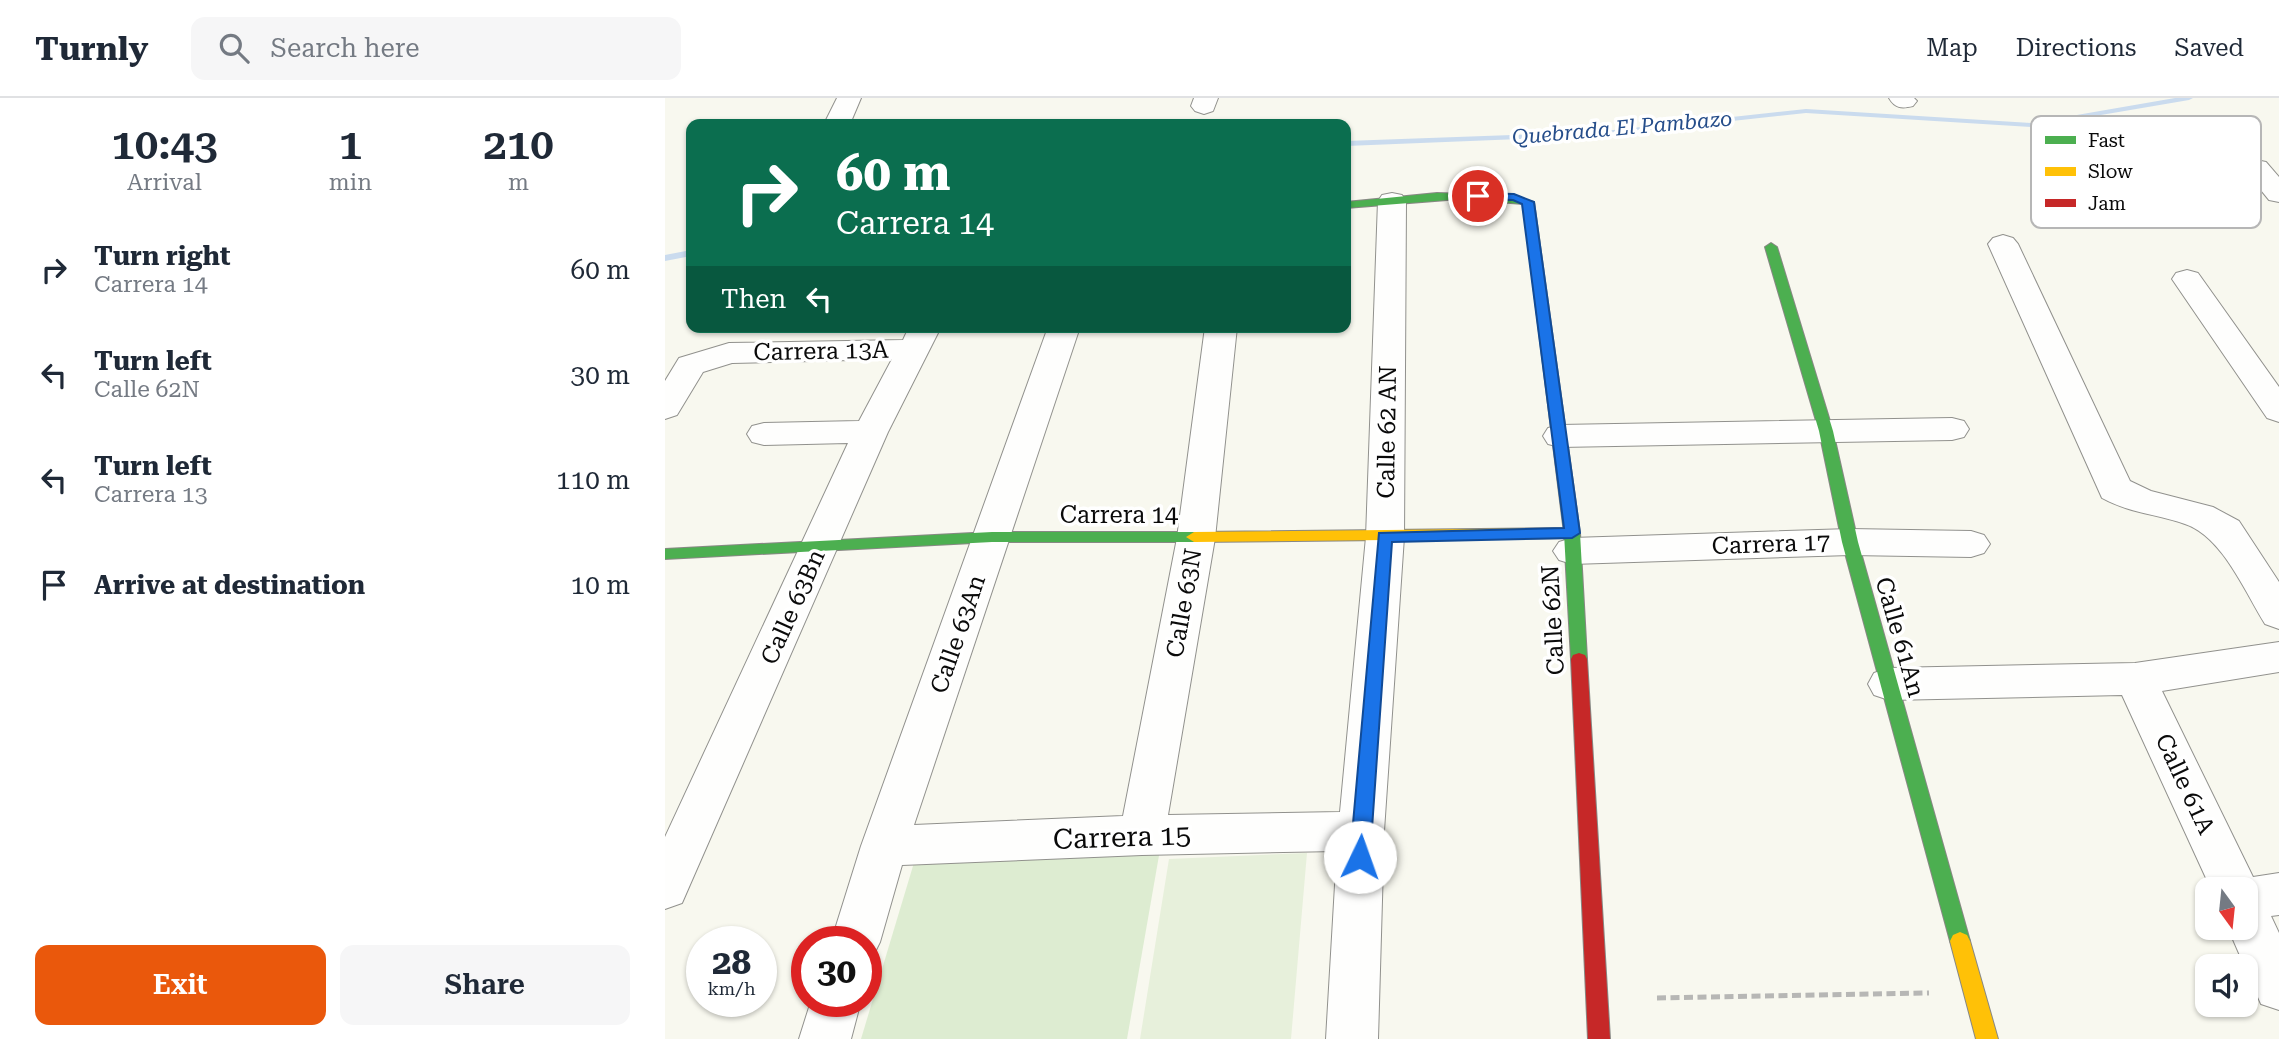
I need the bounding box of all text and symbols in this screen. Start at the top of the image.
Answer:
search box [191,17,681,80]
text: Turnly [35,29,149,68]
icon: search [215,29,253,67]
text: Search here [271,33,419,63]
text: Map [1926,34,1978,62]
text: Directions [2016,34,2136,62]
text: Saved [2174,34,2244,62]
water label: Quebrada El Pambazo [1511,106,1733,150]
legend [2031,116,2261,228]
text: 10:43 [111,120,218,169]
text: 1 [339,120,362,169]
text: 210 [483,120,554,169]
text: Fast [2088,129,2125,152]
text: 60 m [836,145,951,202]
icon: right [721,147,812,238]
text: Slow [2088,160,2133,183]
pin [1448,166,1508,226]
text: Arrival [127,169,202,196]
text: min [329,169,372,196]
text: m [508,169,529,196]
icon: arrive [1459,177,1497,215]
text: Jam [2088,192,2126,215]
text: Carrera 14 [836,204,994,242]
text: Turn right [94,241,230,271]
icon: right [35,251,73,289]
text: 60 m [571,255,630,285]
text: Carrera 14 [94,271,208,298]
icon: left [800,280,838,318]
text: Then [721,284,786,314]
street label: Carrera 13A [753,336,889,366]
text: Turn left [94,346,212,376]
icon: left [35,356,73,394]
text: 30 m [571,360,630,390]
street label: Calle 62 AN [1372,365,1402,499]
text: Calle 62N [94,376,200,403]
text: Turn left [94,451,212,481]
icon: left [35,461,73,499]
text: 110 m [556,465,630,495]
text: Carrera 13 [94,481,208,508]
street label: Carrera 14 [1060,501,1179,529]
street label: Carrera 17 [1711,528,1831,560]
street label: Calle 63Bn [755,545,831,669]
street label: Calle 63N [1161,546,1207,660]
street label: Calle 62N [1536,564,1570,676]
icon: arrive [35,566,73,604]
text: Arrive at destination [94,570,365,600]
text: 10 m [571,570,630,600]
street label: Calle 63An [925,571,991,697]
street label: Calle 61An [1870,574,1930,700]
street label: Calle 61A [2150,729,2221,839]
street label: Carrera 15 [1052,818,1192,856]
position arrow [1323,820,1397,894]
north arrow [2195,877,2257,940]
map controls [2195,877,2258,1017]
speed limit sign: 30 [791,926,882,1017]
text: 28 [712,942,751,983]
button: Exit [35,945,326,1025]
button: Share [340,945,630,1025]
button: sound [2195,954,2258,1017]
text: km/h [707,978,756,999]

